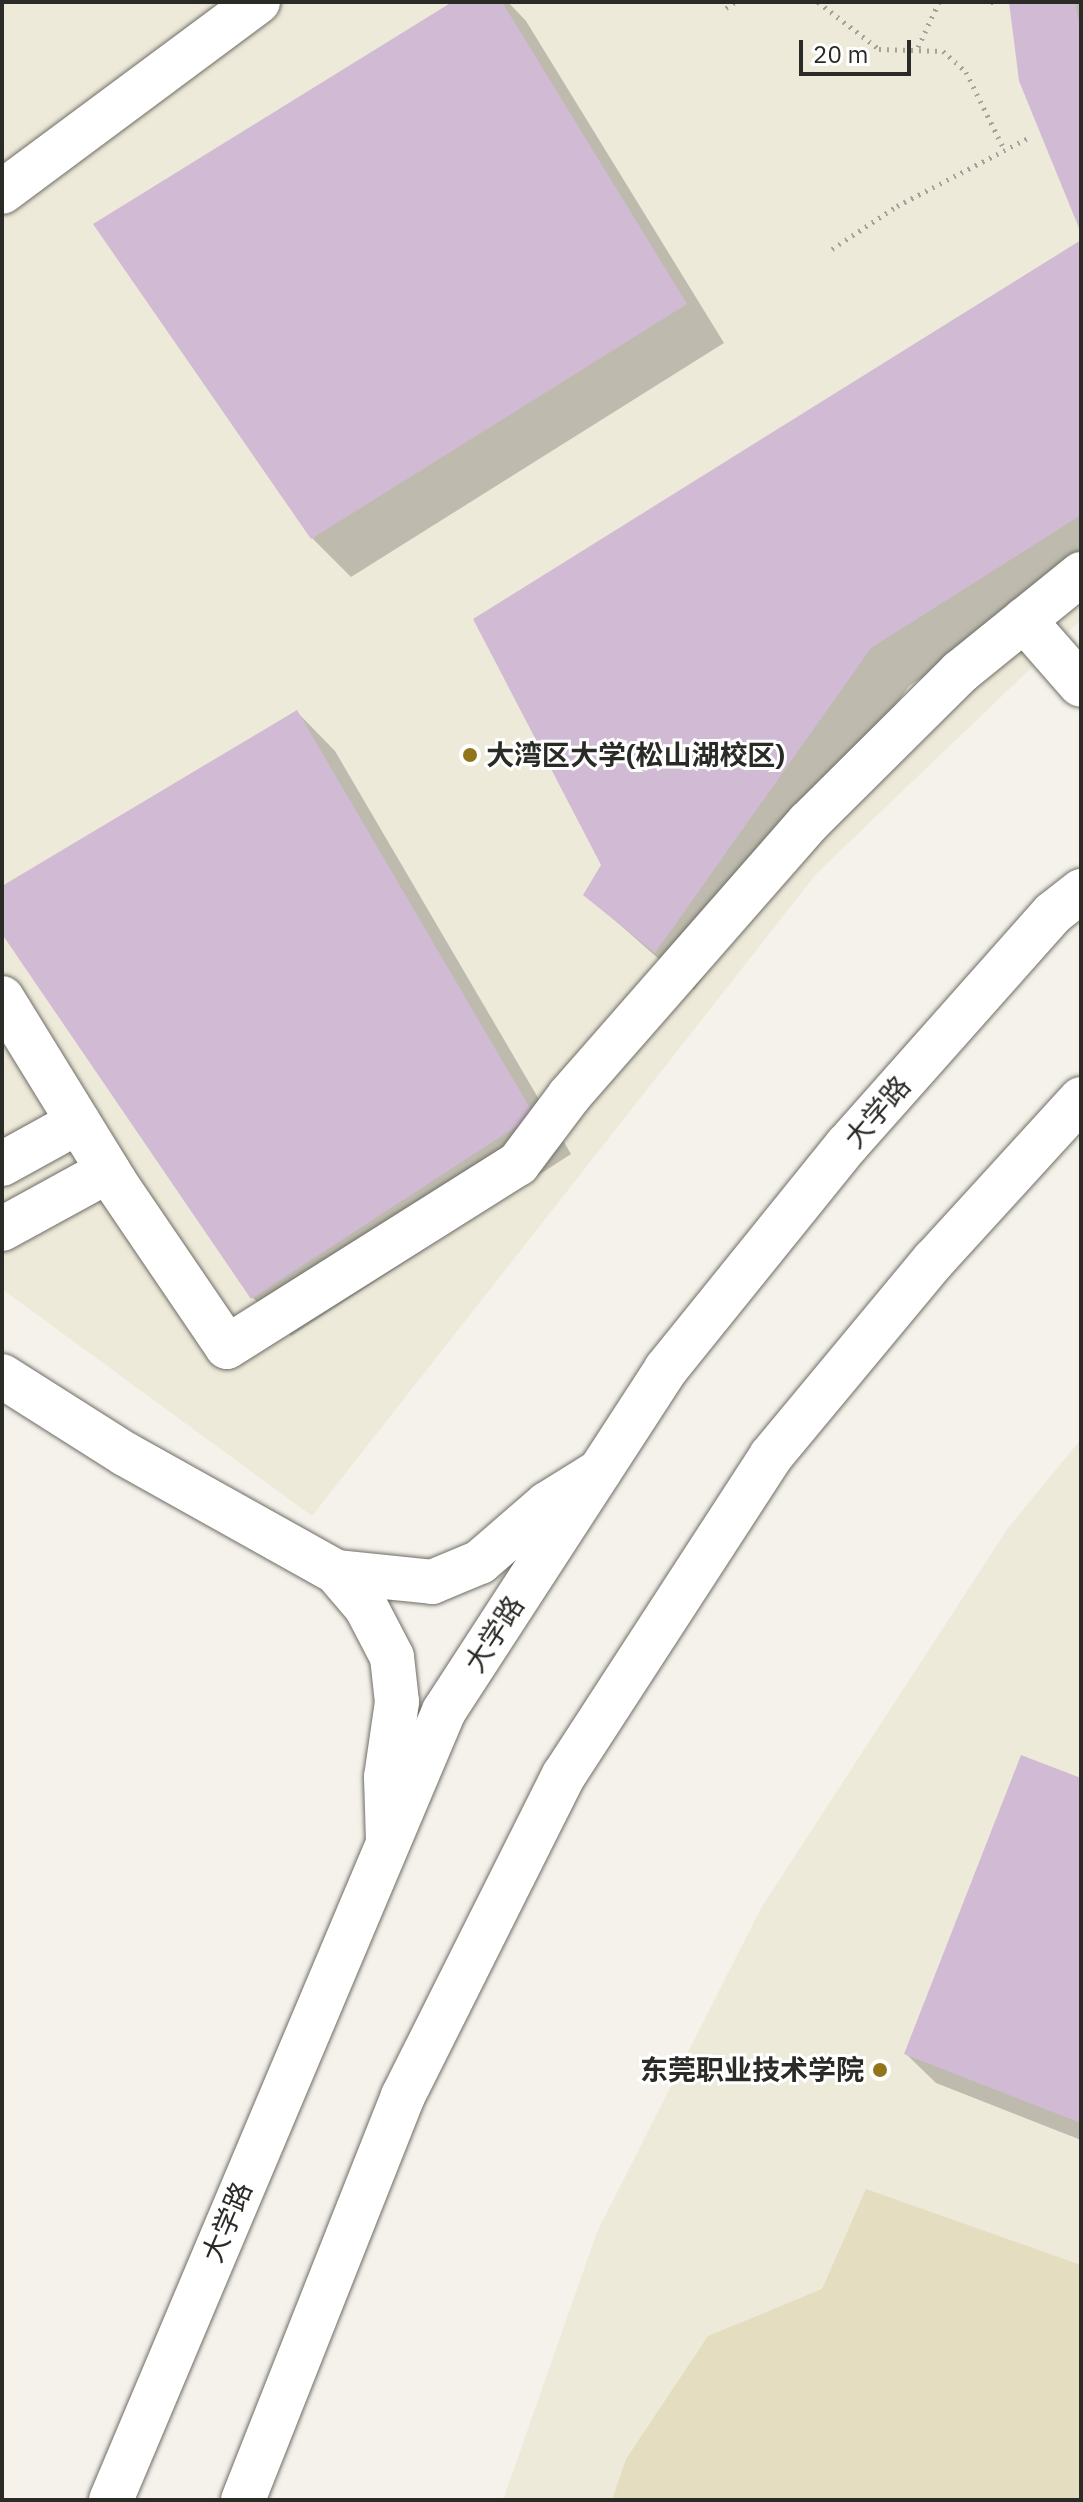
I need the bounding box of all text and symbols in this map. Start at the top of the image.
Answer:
scale bar [803,24,915,74]
text: 20 m [813,38,868,70]
place label: 大湾区大学(松山湖校区) [486,738,785,772]
marker: 大湾区大学(松山湖校区) [461,746,479,764]
street label: 大学路 [837,1069,917,1155]
street label: 大学路 [457,1590,531,1678]
place label: 东莞职业技术学院 [640,2053,864,2087]
marker: 东莞职业技术学院 [871,2061,889,2079]
street label: 大学路 [195,2177,259,2267]

